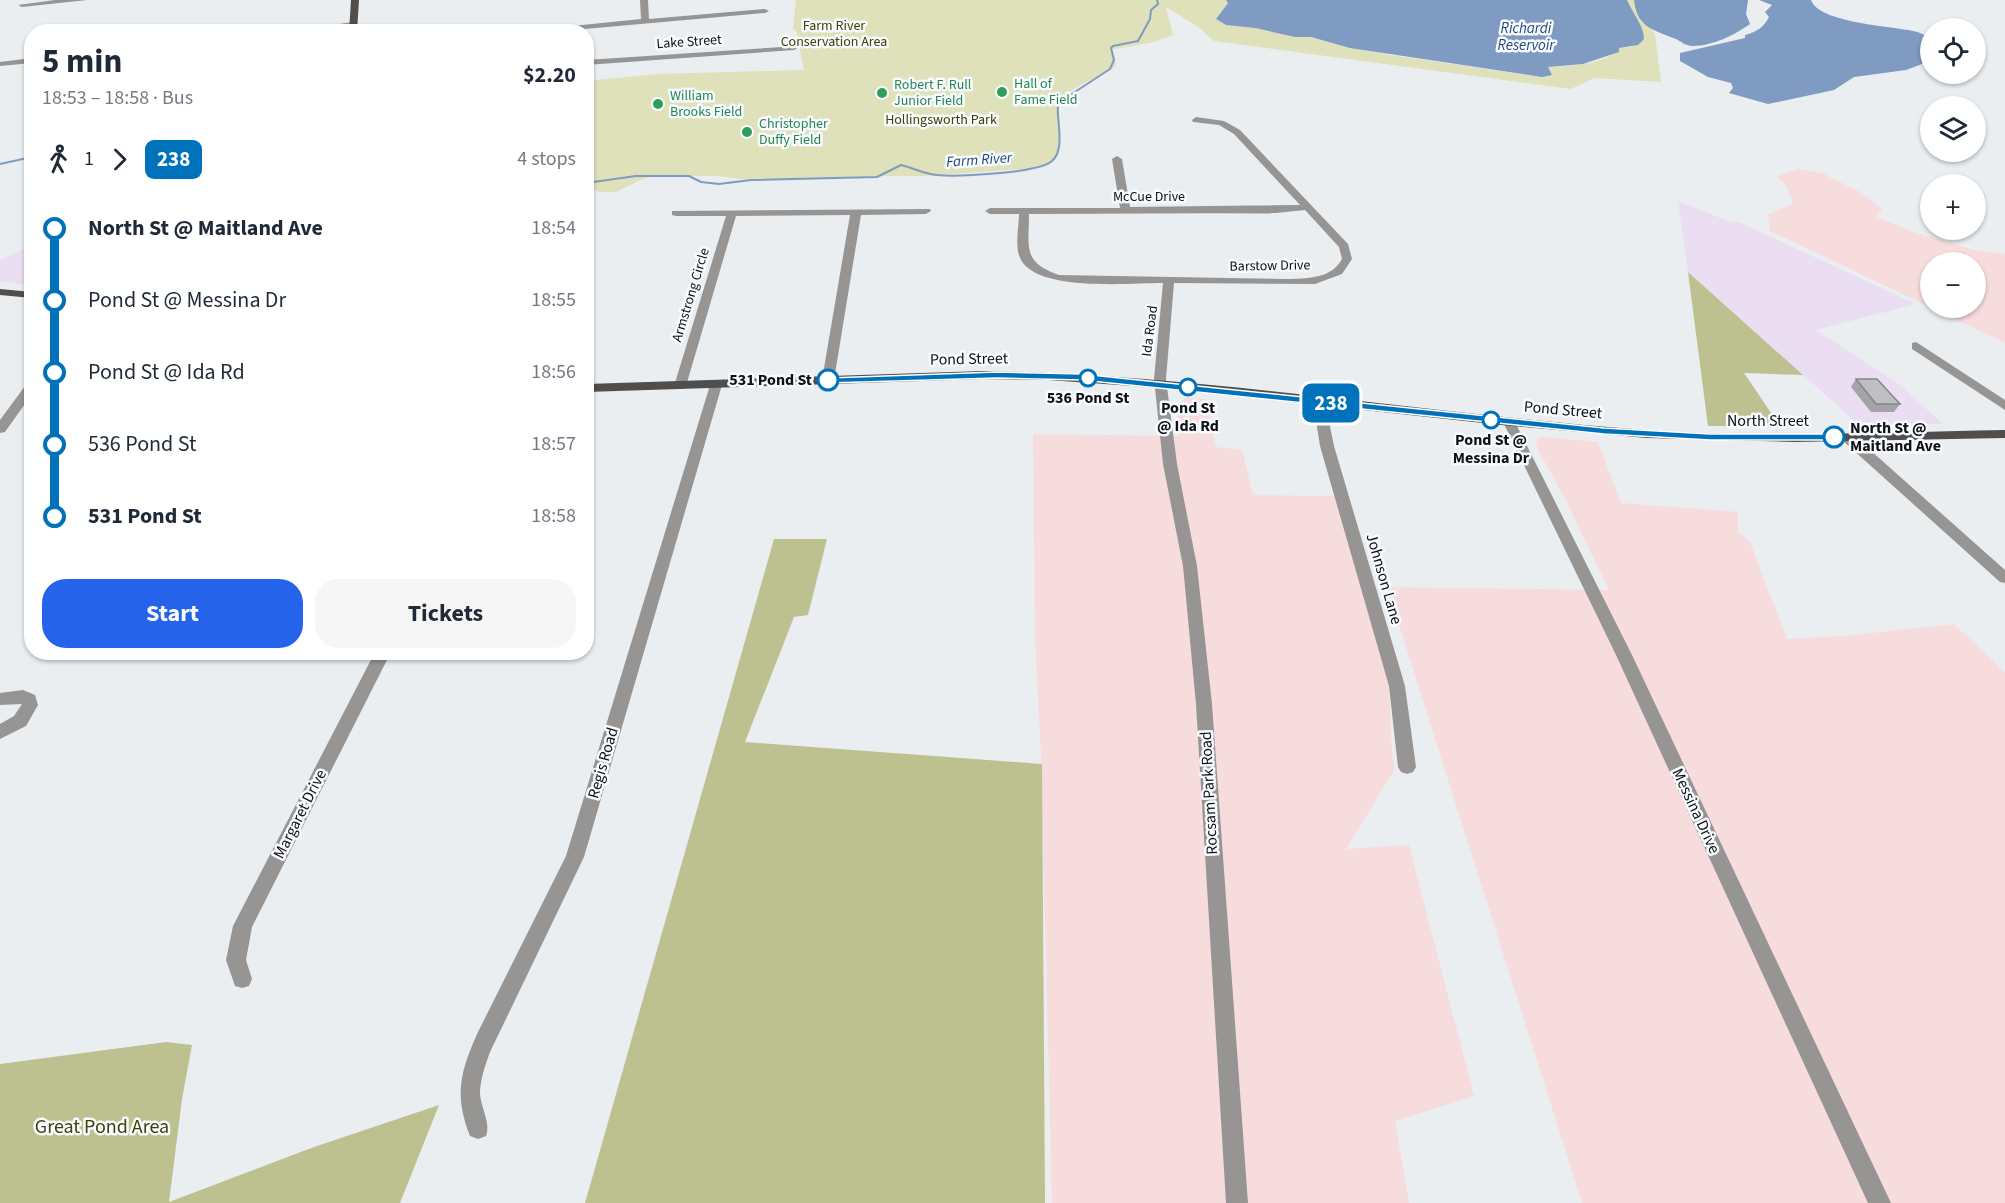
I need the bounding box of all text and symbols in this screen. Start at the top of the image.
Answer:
park label: Farm River Conservation Area [781,16,887,52]
water label: Richardi Reservoir [1498,18,1555,56]
map controls [1920,18,1986,318]
button: locate [1920,18,1986,84]
street label: Lake Street [656,30,723,54]
text: 5 min [42,38,122,85]
text: $2.20 [523,59,576,91]
place label: Hall of Fame Field [1014,74,1078,110]
place label: Robert F. Rull Junior Field [894,75,972,111]
text: 18:53 – 18:58 · Bus [42,84,193,112]
marker: Hall of Fame Field [995,85,1009,99]
place label: William Brooks Field [670,86,742,122]
marker: Robert F. Rull Junior Field [875,86,889,100]
button: layers [1920,96,1986,162]
marker: William Brooks Field [651,97,665,111]
park label: Hollingsworth Park [885,110,997,130]
place label: Christopher Duffy Field [759,114,828,150]
marker: Christopher Duffy Field [740,125,754,139]
icon: walk [42,143,75,176]
icon: forward [103,143,136,176]
text: 238 [157,144,190,174]
text: 1 [84,145,94,173]
text: 4 stops [517,145,576,173]
water label: Farm River [945,147,1014,173]
button: + [1920,174,1986,240]
street label: McCue Drive [1113,187,1185,207]
text: North St @ Maitland Ave [88,212,323,244]
text: 18:54 [531,214,576,242]
street label: Armstrong Circle [667,246,715,344]
button: − [1920,252,1986,318]
street label: Barstow Drive [1229,255,1311,277]
text: Pond St @ Messina Dr [88,284,286,316]
text: 18:55 [531,286,576,314]
street label: Ida Road [1137,304,1163,358]
street label: Pond Street [930,347,1009,371]
text: Pond St @ Ida Rd [88,356,245,388]
text: 18:56 [531,358,576,386]
place label: 531 Pond St [729,369,812,391]
marker: 531 Pond St [817,369,839,391]
marker: 536 Pond St [1079,369,1097,387]
marker: Pond St @ Ida Rd [1179,378,1197,396]
line badge: 238 [1296,384,1366,422]
place label: 536 Pond St [1047,387,1129,409]
text: 238 [1314,388,1348,418]
street label: Pond Street [1523,396,1604,424]
place label: Pond St @ Ida Rd [1157,397,1219,437]
street label: North Street [1727,410,1810,432]
marker: Pond St @ Messina Dr [1482,411,1500,429]
place label: North St @ Maitland Ave [1850,417,1941,457]
marker: North St @ Maitland Ave [1823,426,1845,448]
text: 536 Pond St [88,428,196,460]
place label: Pond St @ Messina Dr [1453,429,1530,469]
text: 18:57 [531,430,576,458]
text: 531 Pond St [88,500,202,532]
text: 18:58 [531,502,576,530]
street label: Johnson Lane [1361,531,1407,627]
button: Start [42,579,303,648]
button: Tickets [315,579,576,648]
street label: Regis Road [582,725,624,801]
street label: Rocsam Park Road [1195,731,1223,855]
street label: Messina Drive [1667,765,1725,857]
street label: Margaret Drive [268,766,332,862]
park label: Great Pond Area [35,1113,169,1141]

